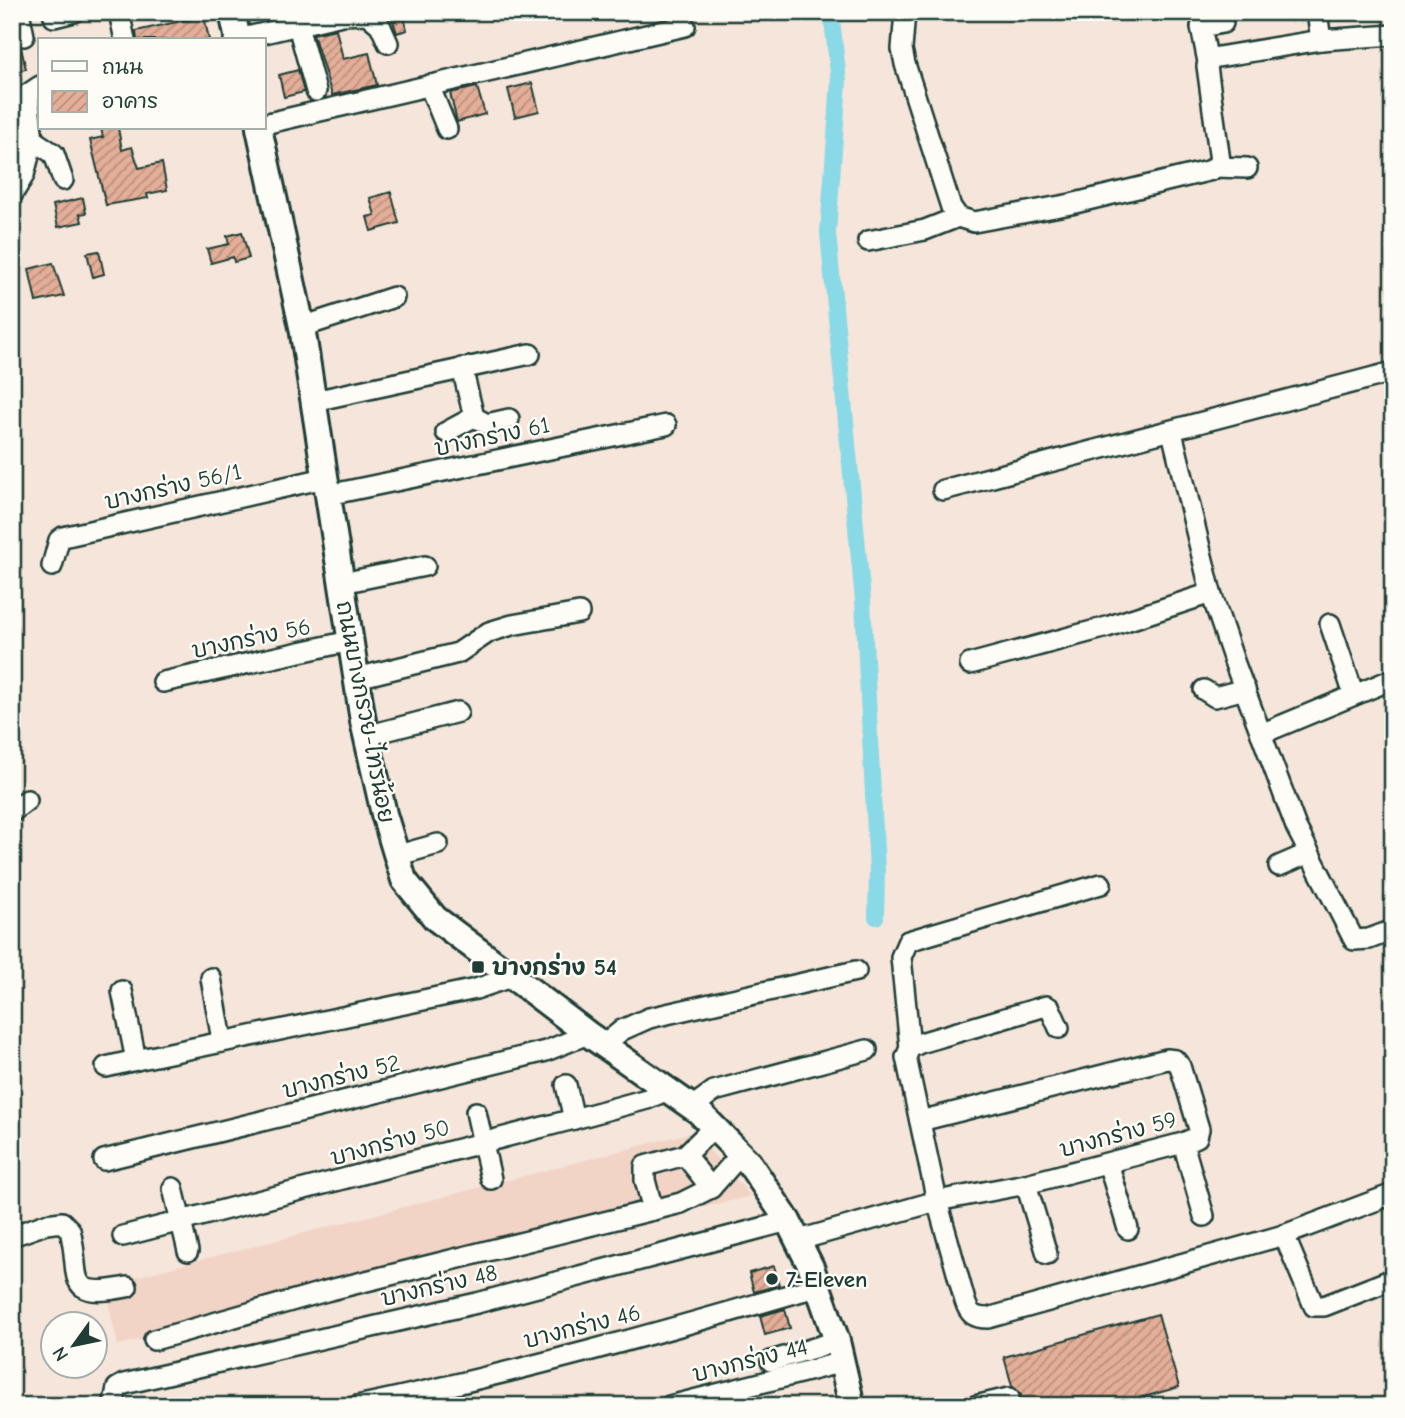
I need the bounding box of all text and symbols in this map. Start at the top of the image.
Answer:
legend [38,38,266,130]
text: ถนน [102,55,143,79]
text: อาคาร [102,89,158,113]
street label: บางกร่าง 61 [432,409,552,462]
street label: บางกร่าง 56/1 [102,456,244,515]
street label: ถนนบางกรวย-ไทรน้อย [331,598,403,826]
street label: บางกร่าง 56 [189,611,313,664]
place label: บางกร่าง 54 [492,952,617,981]
marker: บางกร่าง 54 [470,959,486,975]
street label: บางกร่าง 52 [279,1047,403,1104]
street label: บางกร่าง 59 [1056,1104,1180,1163]
street label: บางกร่าง 50 [327,1112,453,1171]
street label: บางกร่าง 48 [378,1257,500,1312]
place label: 7-Eleven [786,1266,867,1293]
marker: 7-Eleven [764,1271,780,1287]
street label: บางกร่าง 46 [521,1297,643,1354]
north arrow [38,1310,108,1380]
street label: บางกร่าง 44 [689,1331,811,1388]
text: N [48,1343,73,1365]

